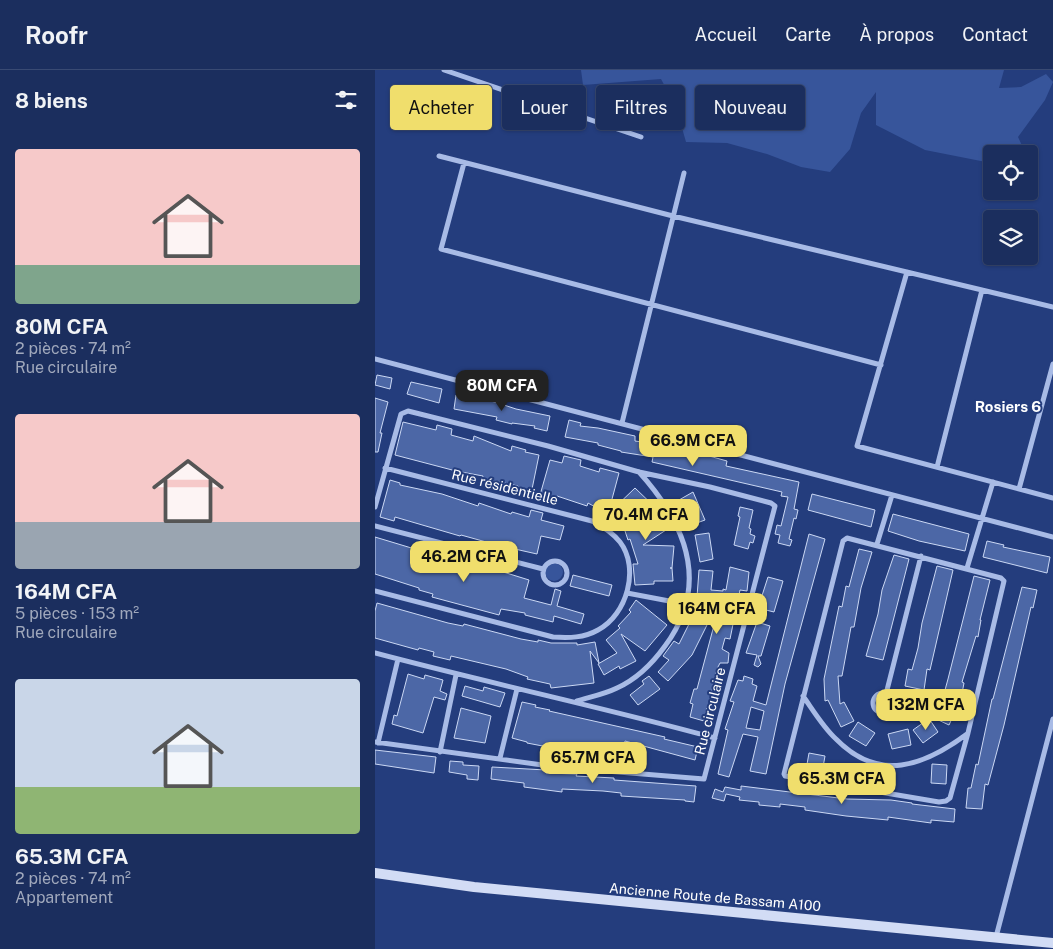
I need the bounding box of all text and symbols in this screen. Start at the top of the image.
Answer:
text: Roofr [25,21,88,49]
text: Accueil [695,24,757,45]
text: Carte [785,24,831,45]
text: À propos [859,24,934,45]
text: Contact [962,24,1028,45]
chip: Acheter [390,85,492,130]
chip: Louer [502,85,586,130]
chip: Filtres [596,85,685,130]
chip: Nouveau [695,85,805,130]
icon: filters [332,86,360,114]
text: 8 biens [15,88,88,113]
map controls [983,145,1038,265]
button: locate [983,145,1038,200]
icon: home [143,181,233,271]
button: layers [983,210,1038,265]
text: 80M CFA [15,314,108,339]
text: 2 pièces · 74 m² [15,339,131,358]
text: Rue circulaire [15,358,117,377]
pin: 80M CFA [456,370,548,412]
text: 80M CFA [466,376,538,395]
district label: Rosiers 6 [975,398,1041,415]
pin: 66.9M CFA [636,424,750,467]
text: 66.9M CFA [650,431,736,450]
icon: home [143,446,233,536]
street label: Rue résidentielle [450,466,560,508]
pin: 70.4M CFA [589,498,703,541]
text: 70.4M CFA [603,505,689,524]
pin: 46.2M CFA [407,540,521,583]
text: 46.2M CFA [421,547,507,566]
text: 164M CFA [15,579,117,604]
pin: 164M CFA [665,592,769,635]
text: 164M CFA [678,599,756,618]
text: 5 pièces · 153 m² [15,604,139,623]
text: Rue circulaire [15,623,117,642]
street label: Rue circulaire [691,666,729,756]
pin: 132M CFA [874,688,978,731]
text: 132M CFA [887,695,965,714]
icon: home [143,711,233,801]
pin: 65.7M CFA [536,742,650,784]
text: 65.7M CFA [551,748,635,767]
pin: 65.3M CFA [785,762,899,805]
text: 65.3M CFA [799,769,885,788]
text: 65.3M CFA [15,844,128,869]
text: 2 pièces · 74 m² [15,869,131,888]
street label: Ancienne Route de Bassam A100 [608,880,822,914]
text: Appartement [15,888,113,907]

